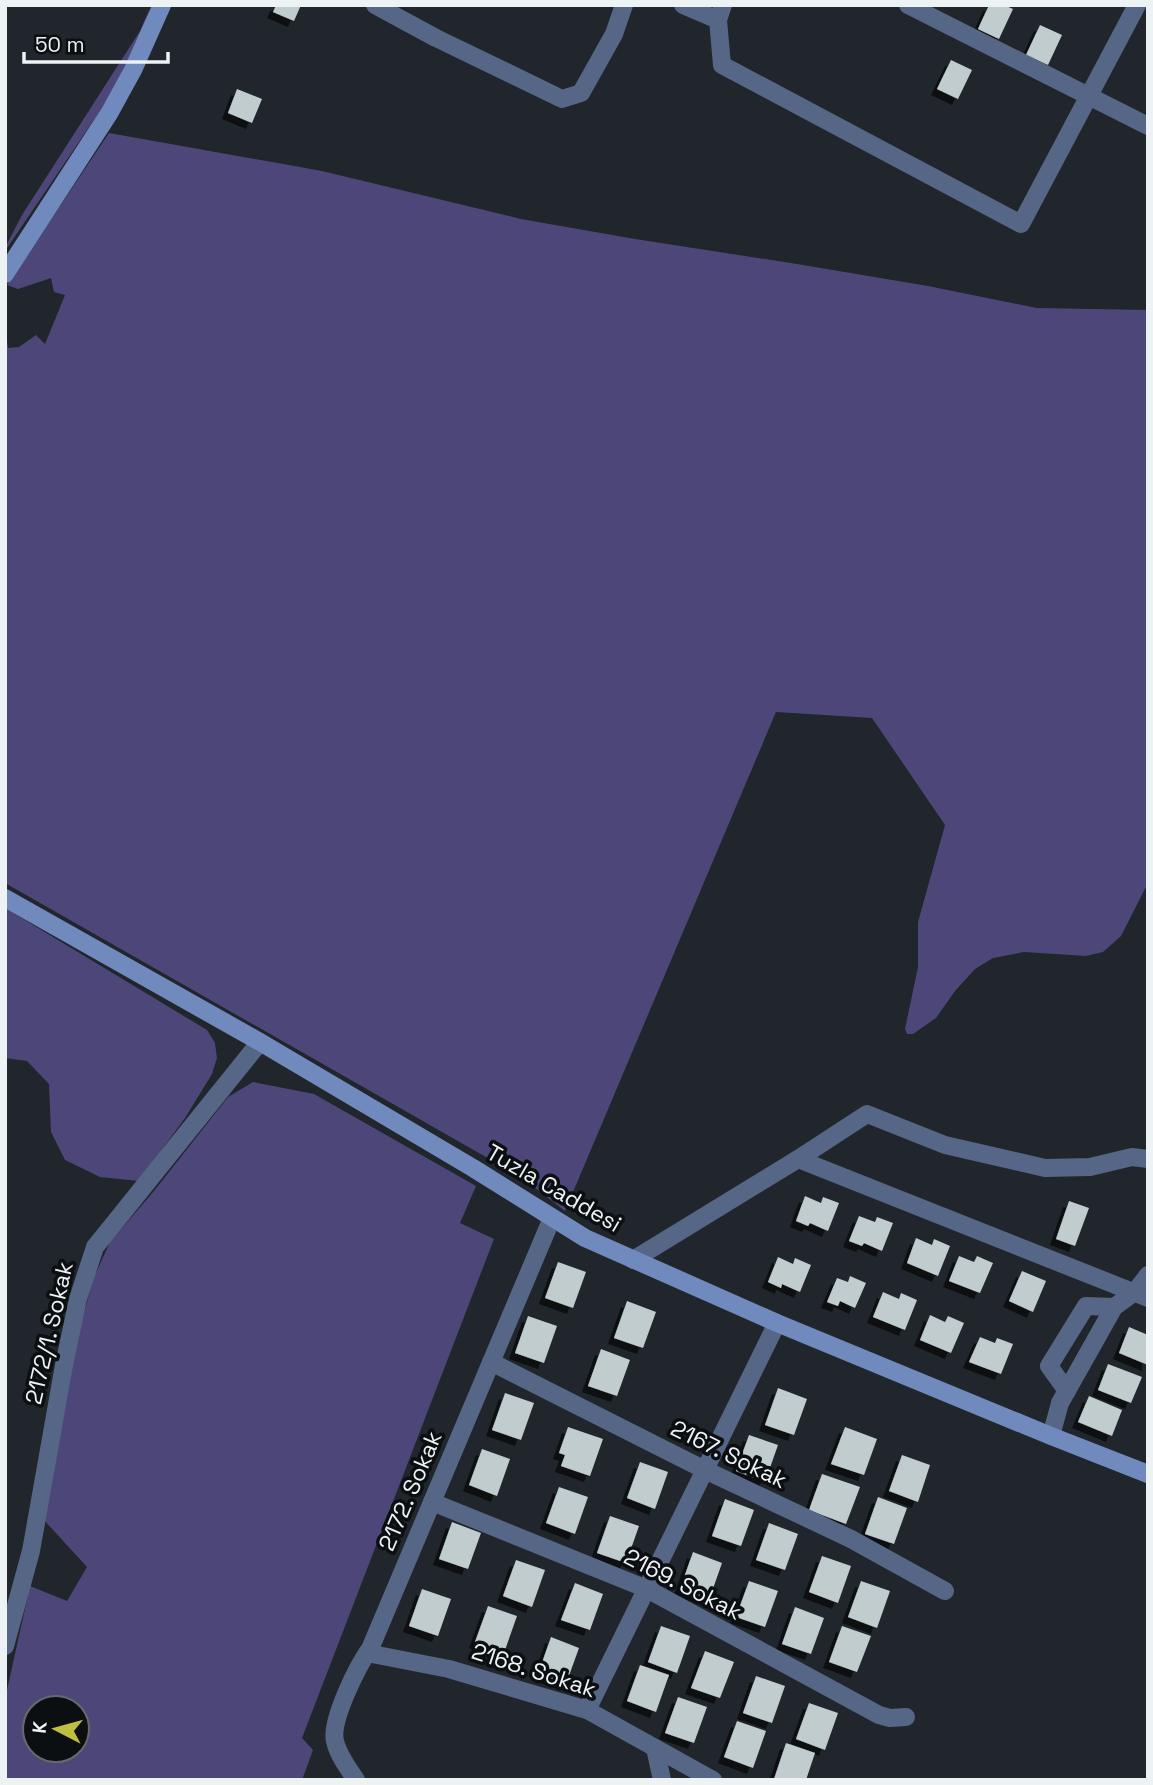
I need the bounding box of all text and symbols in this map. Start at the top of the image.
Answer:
scale bar [24,21,168,65]
text: 50 m [35,31,85,58]
street label: Tuzla Caddesi [481,1137,627,1239]
street label: 2172/1. Sokak [18,1259,80,1407]
street label: 2167. Sokak [666,1413,792,1495]
street label: 2172. Sokak [371,1427,449,1555]
street label: 2169. Sokak [619,1541,747,1627]
street label: 2168. Sokak [468,1636,600,1704]
north arrow [21,1694,91,1764]
text: K [27,1720,53,1735]

